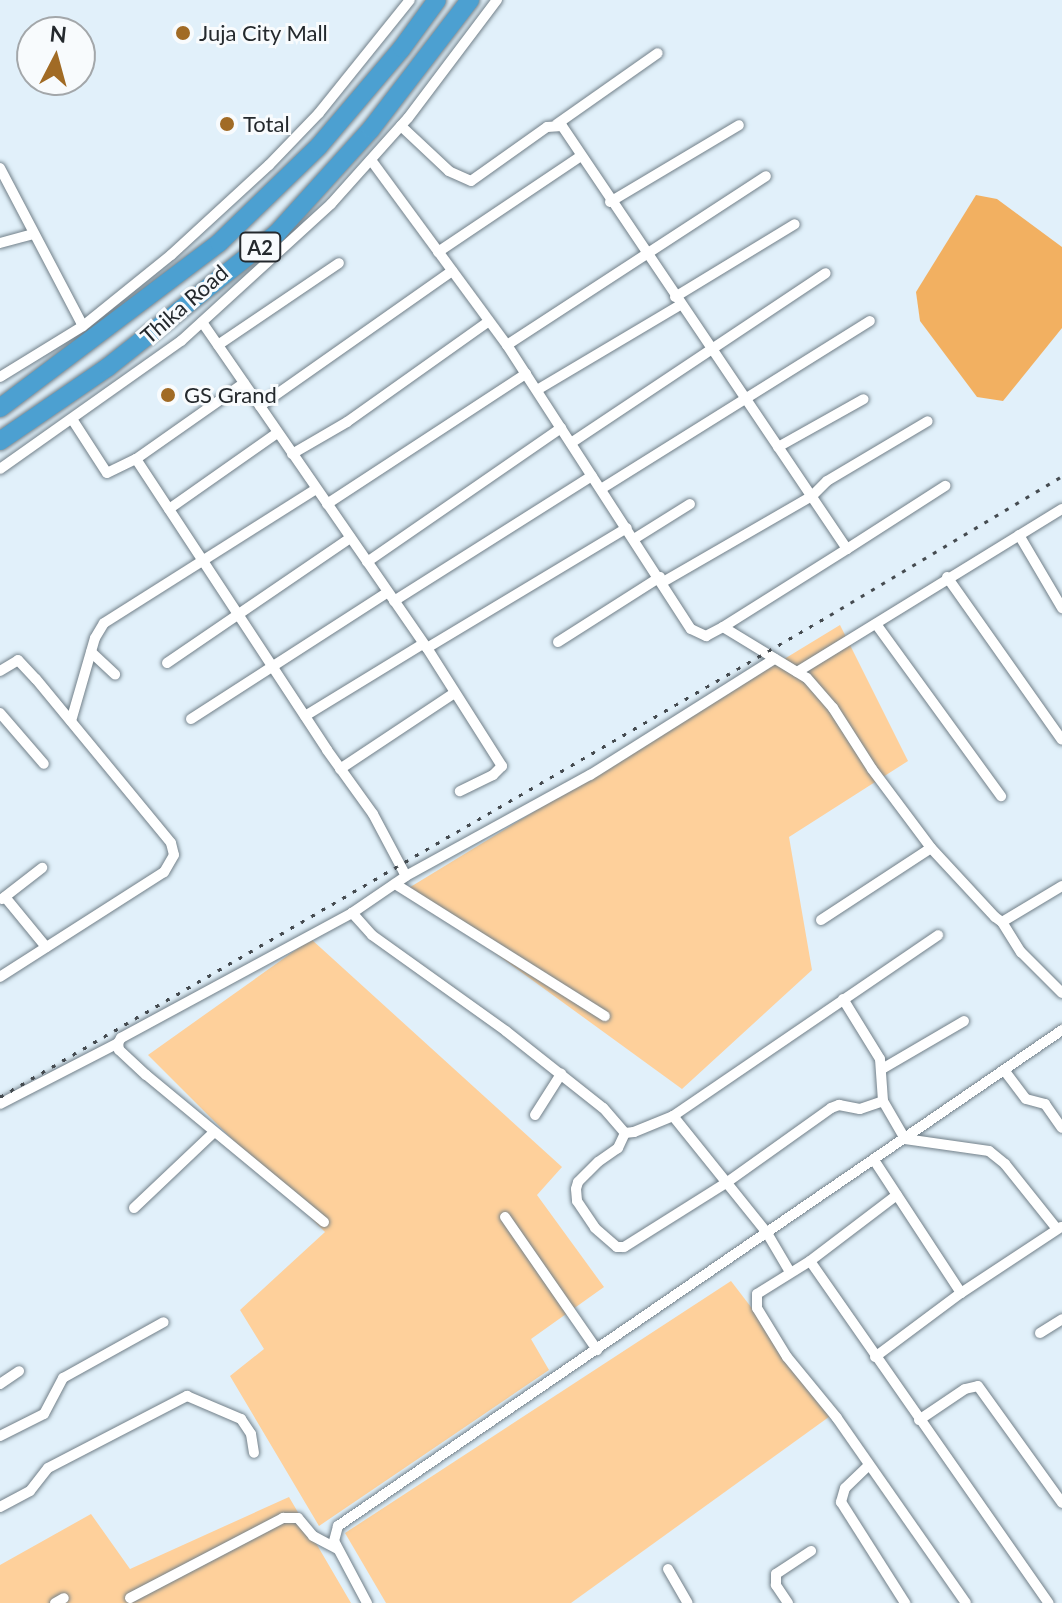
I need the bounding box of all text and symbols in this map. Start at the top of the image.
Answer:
north arrow [16,16,96,96]
text: N [49,19,68,48]
place label: Juja City Mall [199,20,328,46]
marker: Juja City Mall [174,24,192,42]
place label: Total [243,111,290,137]
marker: Total [218,115,236,133]
road number: A2 [238,231,282,263]
street label: Thika Road [135,259,233,349]
place label: GS Grand [184,382,277,408]
marker: GS Grand [159,386,177,404]

